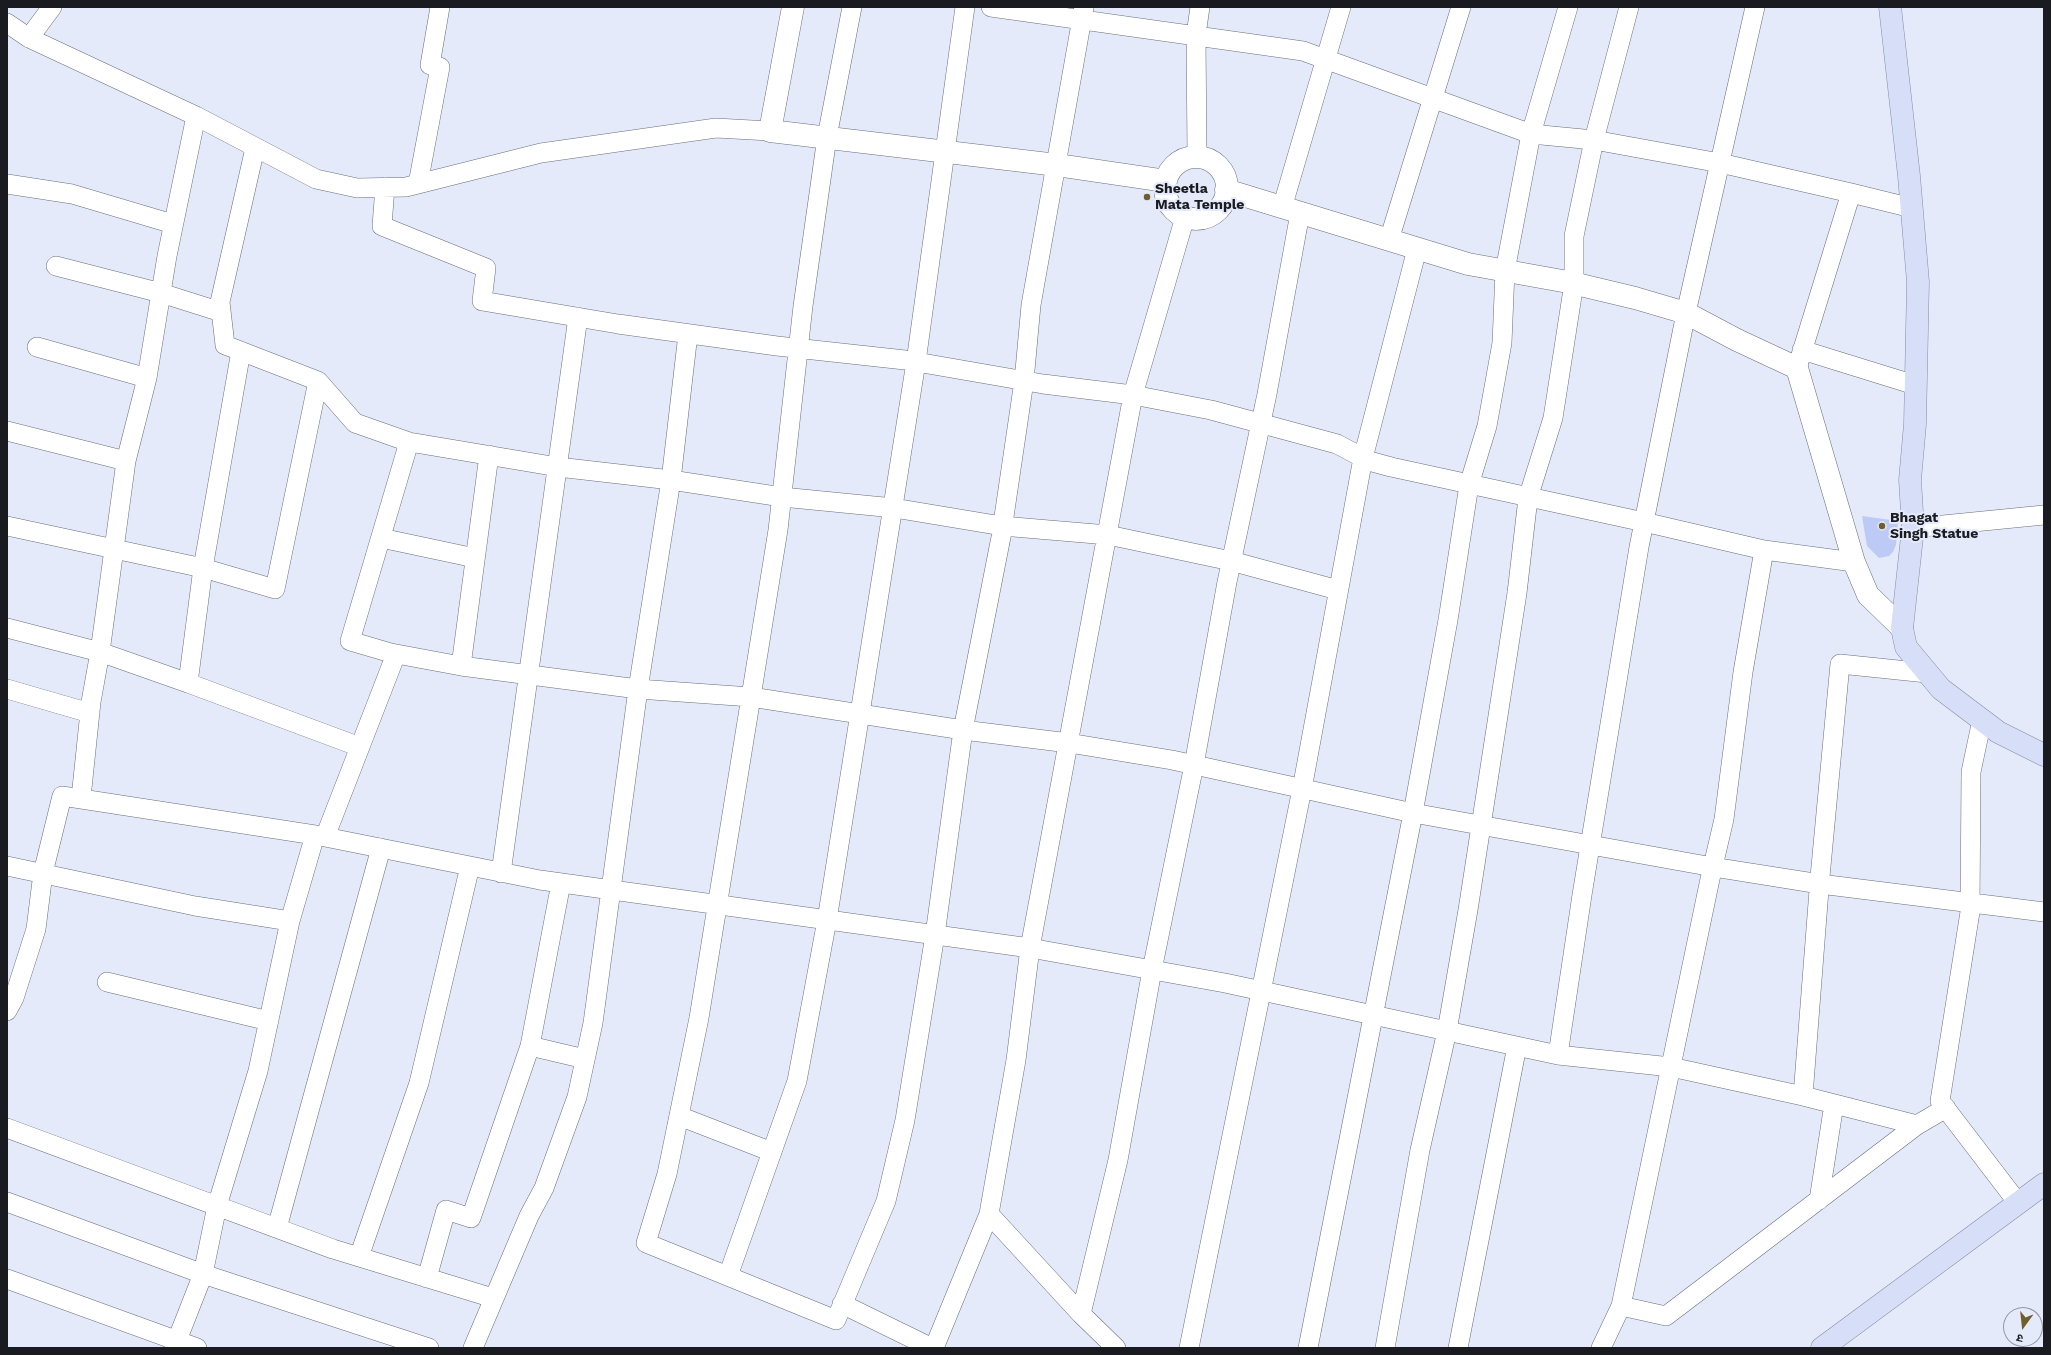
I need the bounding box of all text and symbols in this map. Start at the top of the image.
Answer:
place label: Sheetla Mata Temple [1155,181,1244,214]
marker: Sheetla Mata Temple [1142,192,1152,202]
place label: Bhagat Singh Statue [1890,510,1978,542]
marker: Bhagat Singh Statue [1877,521,1887,531]
north arrow [2003,1307,2043,1347]
text: उ [2015,1331,2025,1345]

